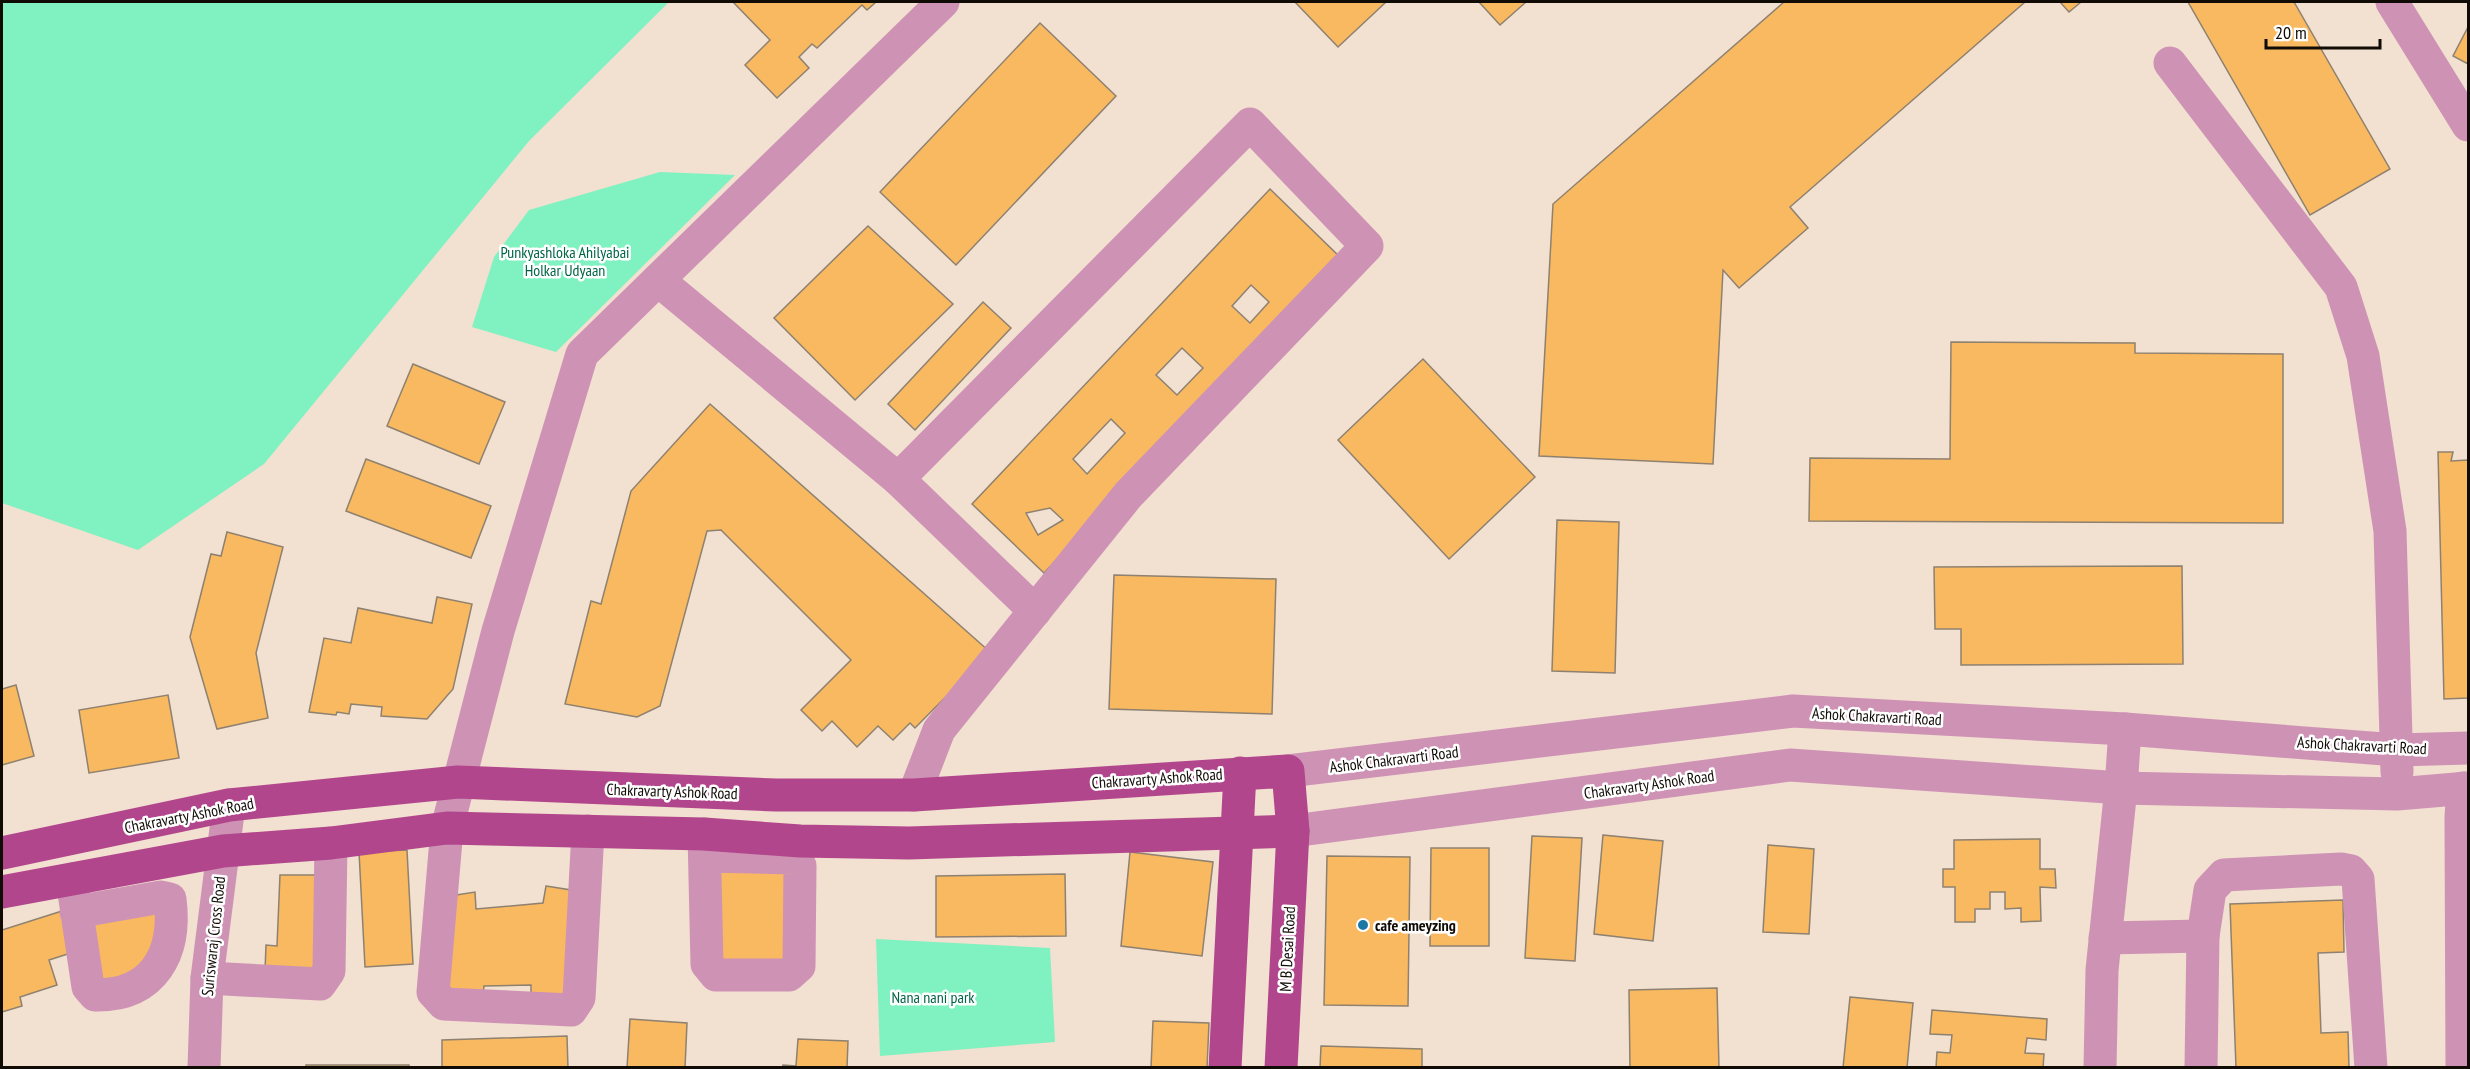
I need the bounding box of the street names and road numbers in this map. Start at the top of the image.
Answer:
street label: Ashok Chakravarti Road [1812,703,1942,729]
street label: Ashok Chakravarti Road [2297,732,2427,758]
street label: Ashok Chakravarti Road [1328,741,1460,777]
street label: Chakravarty Ashok Road [1091,763,1223,793]
street label: Chakravarty Ashok Road [1583,765,1716,803]
street label: Chakravarty Ashok Road [606,779,738,803]
street label: Chakravarty Ashok Road [123,793,255,837]
street label: Suriswaraj Cross Road [197,875,229,997]
street label: M B Desai Road [1275,906,1299,992]

